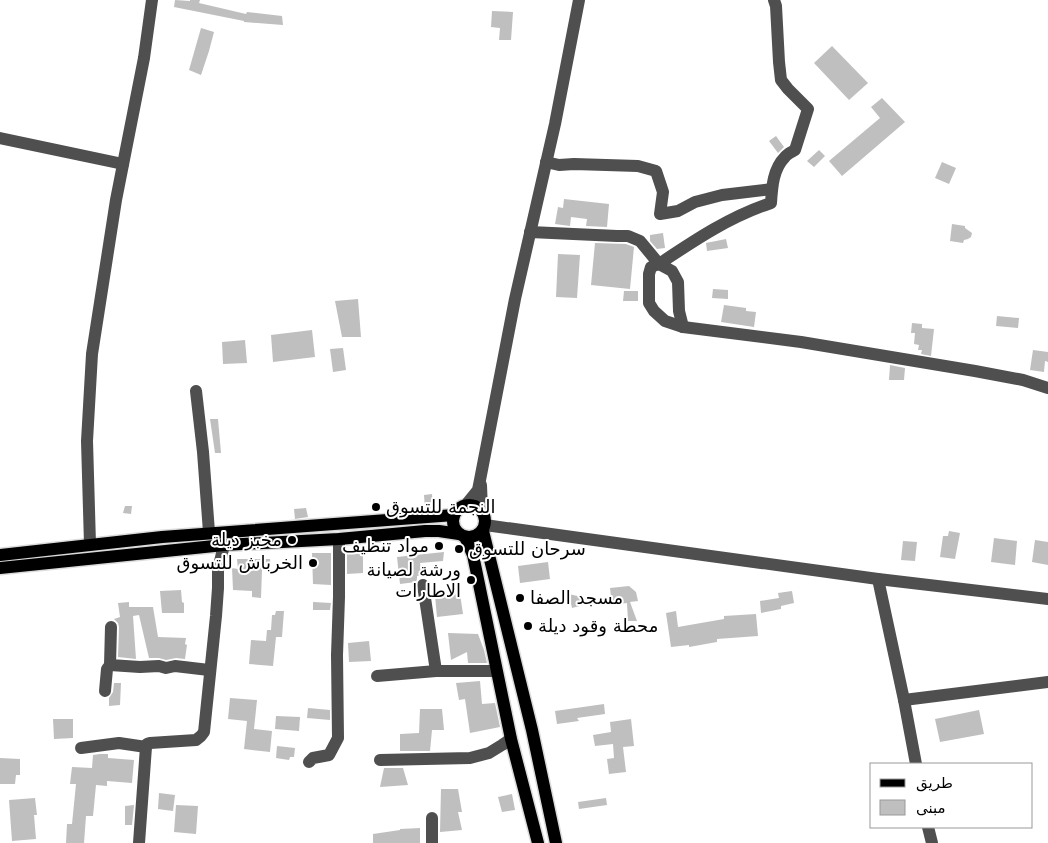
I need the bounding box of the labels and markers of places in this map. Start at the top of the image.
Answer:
place label: النجمة للتسوق [386,496,496,518]
marker: النجمة للتسوق [370,501,382,513]
place label: مخبز ديلة [211,529,282,551]
marker: مخبز ديلة [286,534,298,546]
place label: مواد تنظيف [342,535,429,557]
place label: سرحان للتسوق [469,538,586,560]
marker: مواد تنظيف [433,540,445,552]
marker: سرحان للتسوق [453,543,465,555]
place label: الخرباش للتسوق [177,552,303,574]
marker: الخرباش للتسوق [307,557,319,569]
place label: ورشة لصيانة الاطارات [366,559,461,601]
marker: ورشة لصيانة الاطارات [465,574,477,586]
place label: مسجد الصفا [530,587,623,608]
marker: مسجد الصفا [514,592,526,604]
place label: محطة وقود ديلة [538,615,658,637]
marker: محطة وقود ديلة [522,620,534,632]

